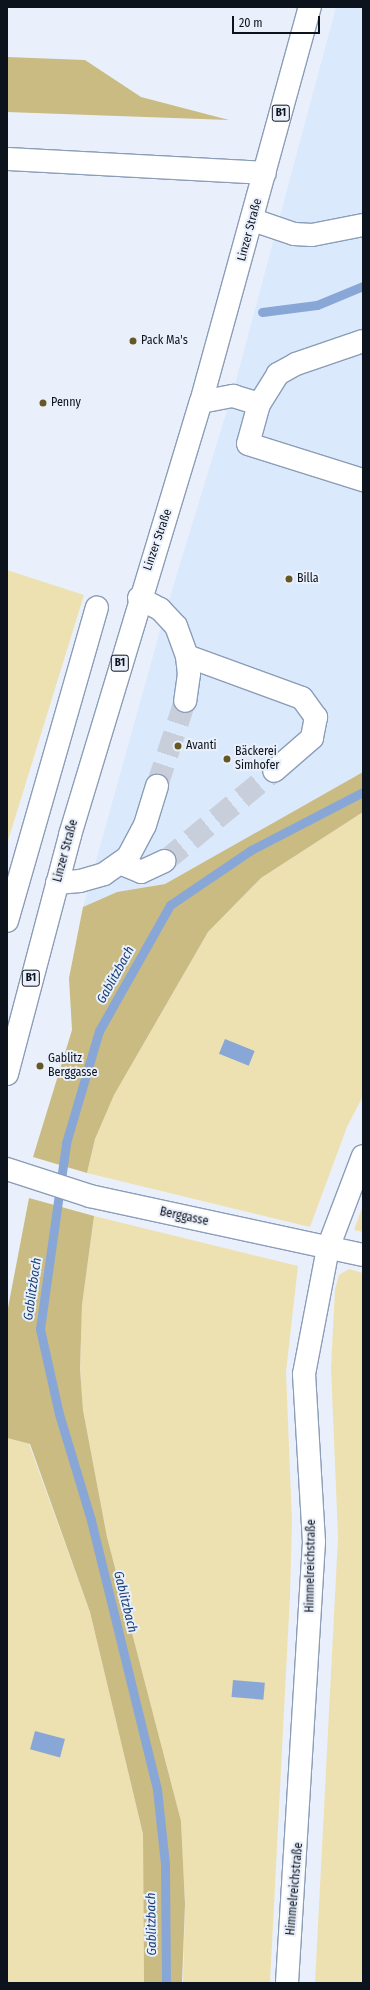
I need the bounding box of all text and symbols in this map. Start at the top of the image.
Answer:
scale bar [234,8,322,34]
text: 20 m [239,16,263,30]
road number: B1 [271,104,291,122]
street label: Linzer Straße [235,197,265,263]
place label: Pack Ma's [141,334,188,348]
marker: Pack Ma's [128,336,138,346]
place label: Penny [51,396,81,410]
marker: Penny [38,398,48,408]
street label: Linzer Straße [141,507,175,573]
place label: Billa [297,572,319,586]
marker: Billa [284,574,294,584]
road number: B1 [110,654,130,672]
place label: Avanti [186,739,217,753]
marker: Avanti [173,741,183,751]
place label: Bäckerei Simhofer [235,745,280,773]
marker: Bäckerei Simhofer [222,754,232,764]
street label: Linzer Straße [51,818,81,884]
water label: Gablitzbach [94,944,138,1006]
road number: B1 [21,969,41,987]
place label: Gablitz Berggasse [48,1052,97,1080]
marker: Gablitz Berggasse [35,1061,45,1071]
street label: Berggasse [158,1205,210,1229]
water label: Gablitzbach [21,1257,45,1321]
street label: Himmelreichstraße [303,1519,319,1613]
water label: Gablitzbach [110,1570,140,1634]
street label: Himmelreichstraße [284,1842,306,1936]
water label: Gablitzbach [144,1892,160,1956]

